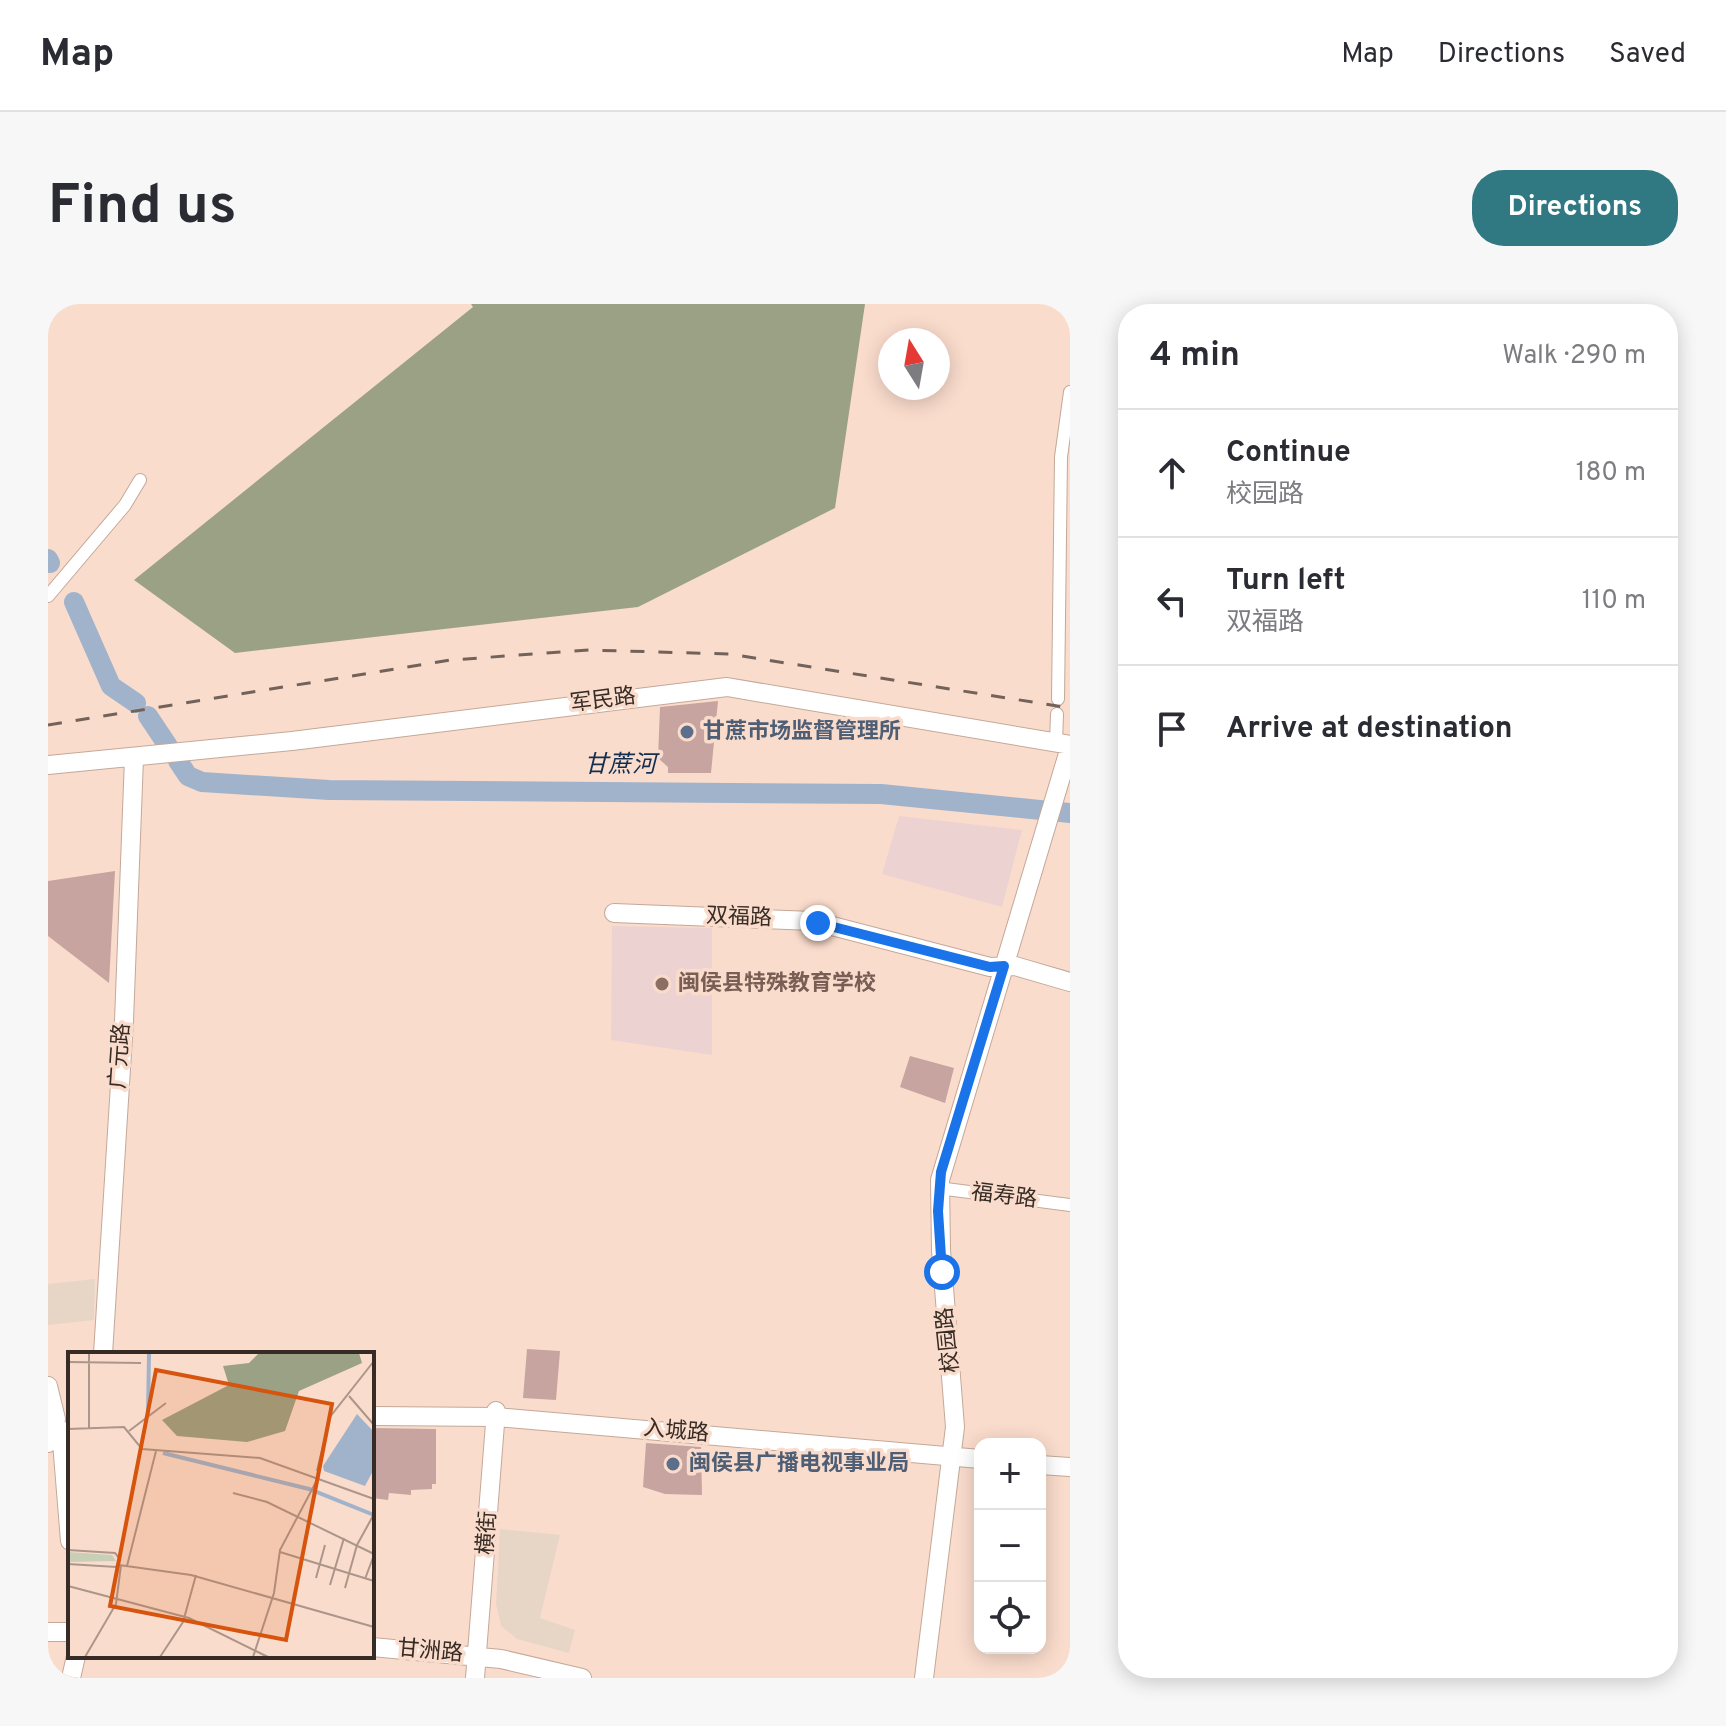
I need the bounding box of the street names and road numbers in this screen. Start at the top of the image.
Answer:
street label: 军民路 [569,684,637,718]
street label: 双福路 [706,903,772,933]
street label: 广元路 [105,1022,137,1090]
street label: 福寿路 [970,1180,1038,1214]
street label: 校园路 [932,1306,966,1374]
street label: 入城路 [642,1416,710,1448]
street label: 横街 [473,1510,503,1556]
street label: 甘洲路 [396,1636,464,1668]

